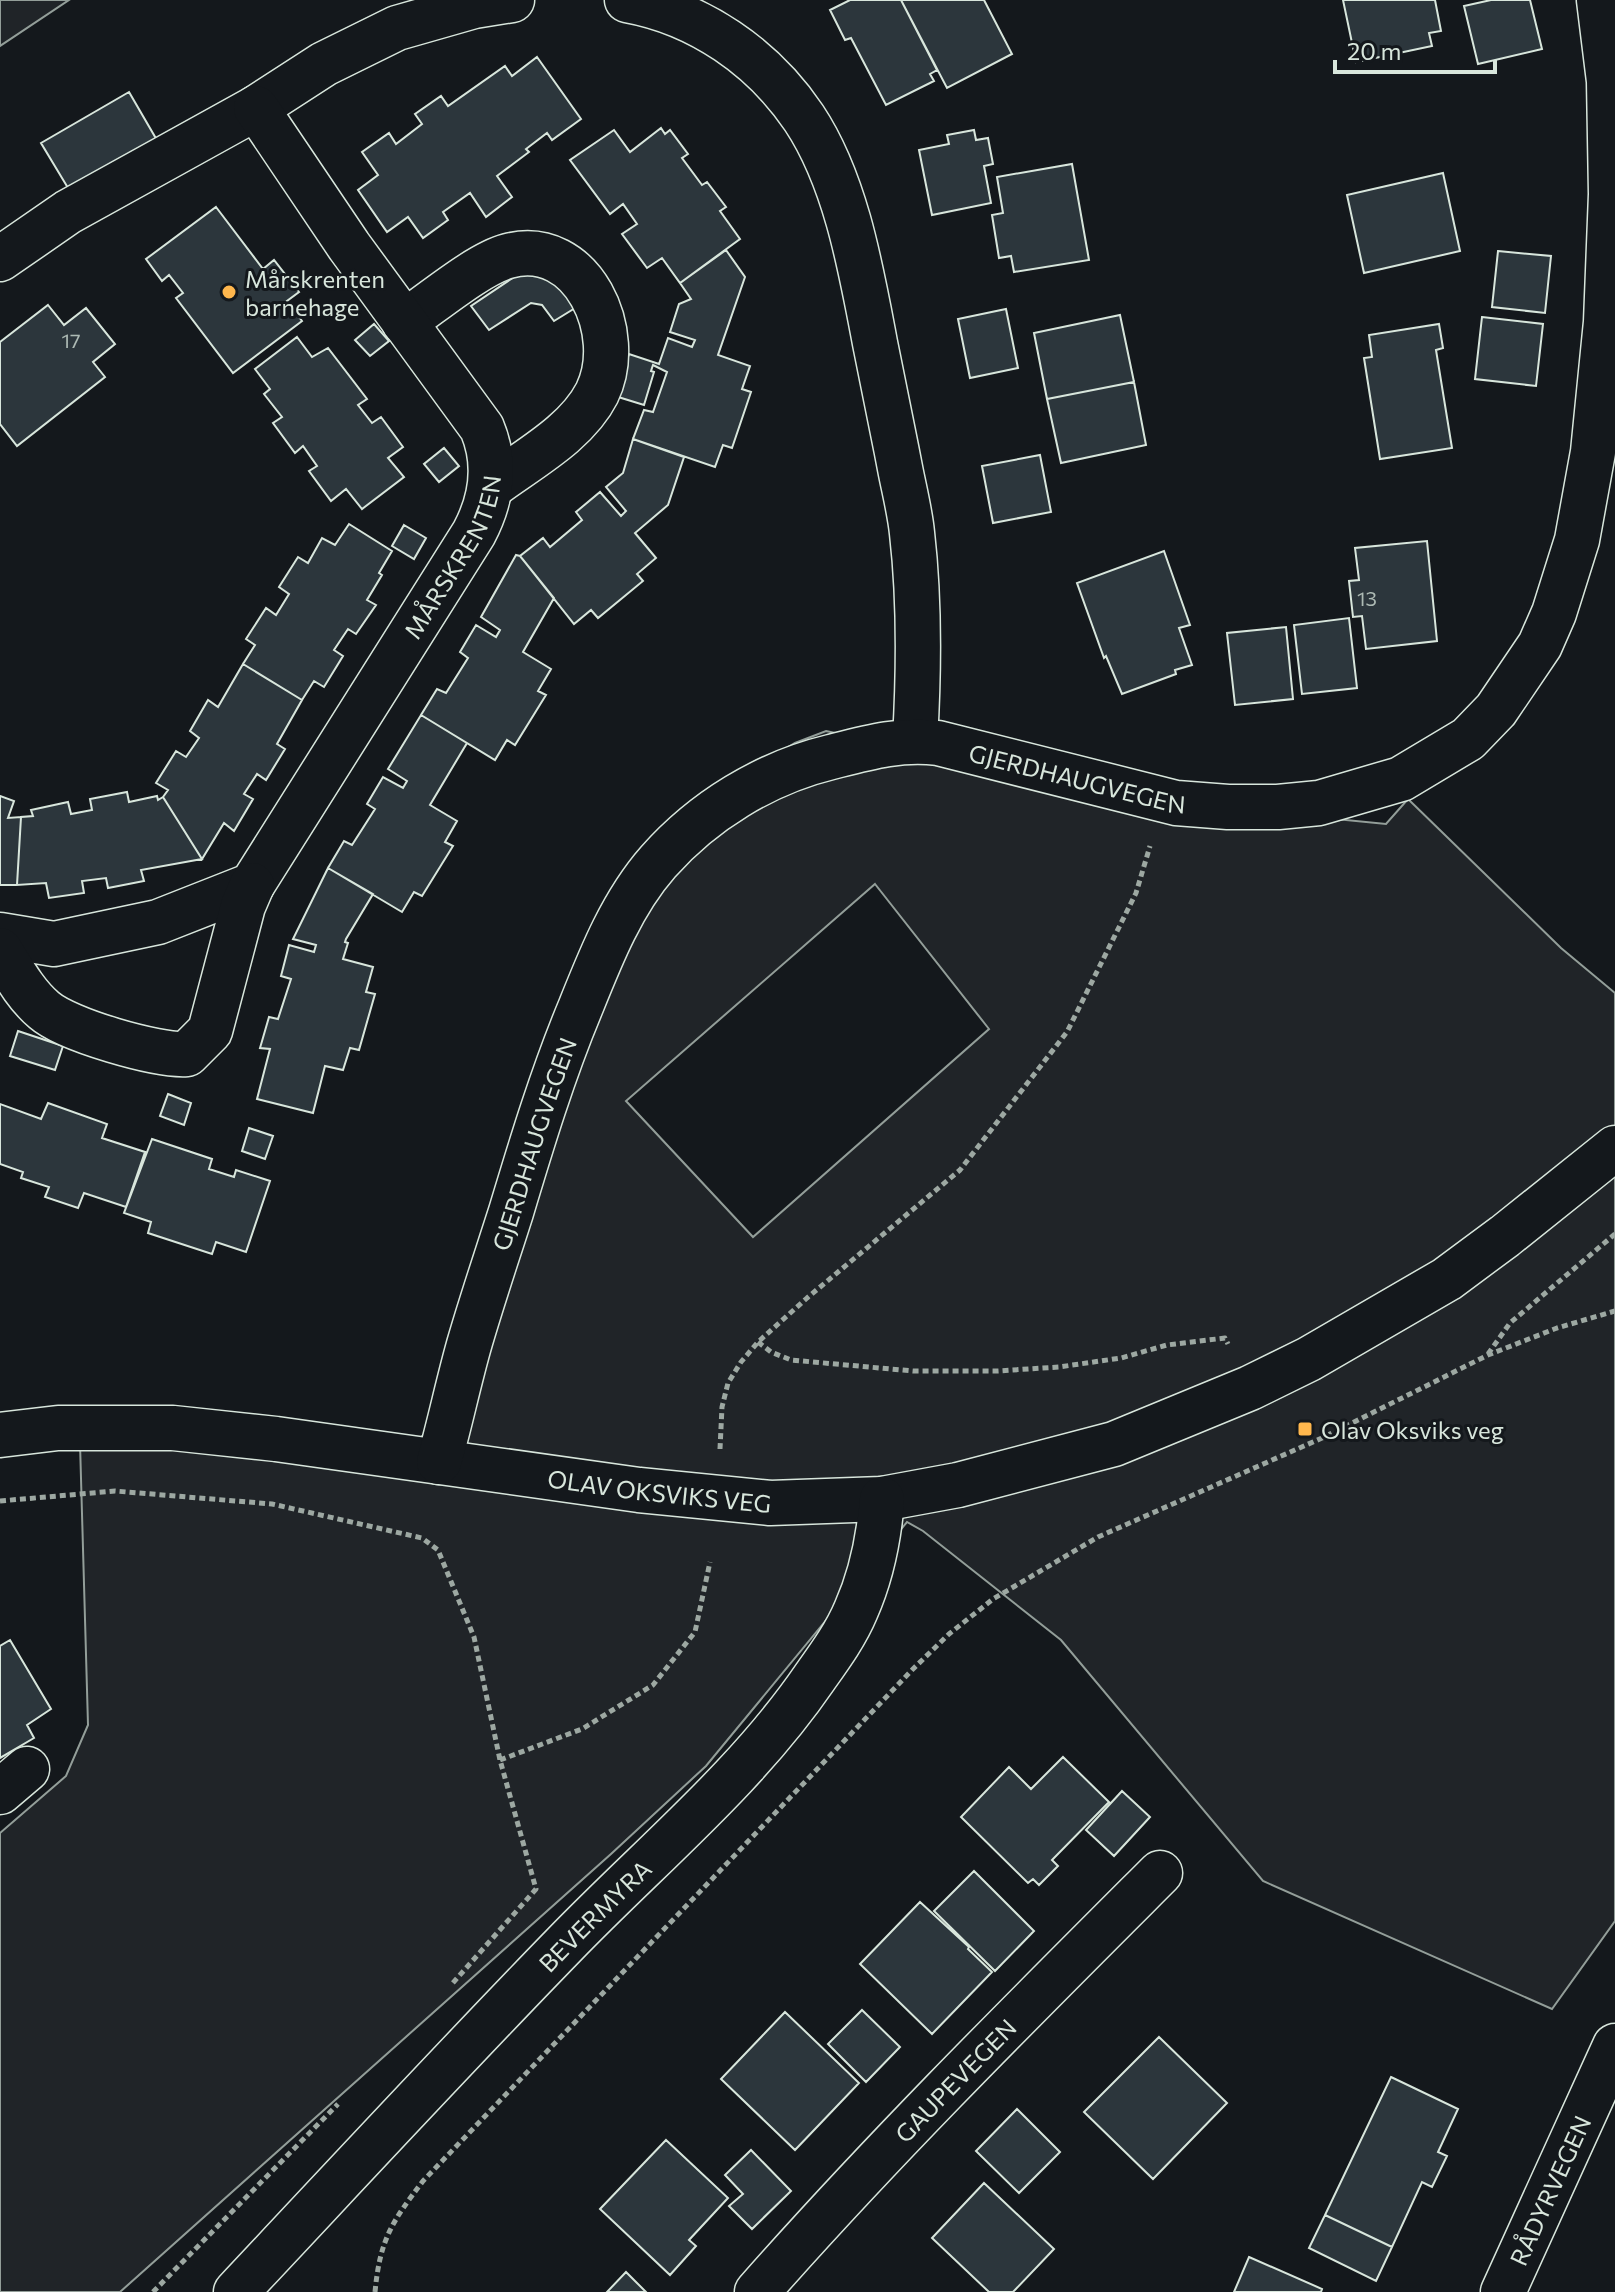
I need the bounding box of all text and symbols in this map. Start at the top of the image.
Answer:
scale bar [1335,24,1495,74]
text: 20 m [1347,36,1401,65]
place label: Mårskrenten barnehage [245,264,385,321]
marker: Mårskrenten barnehage [220,283,238,301]
house number: 17 [61,328,81,352]
street label: MÅRSKRENTEN [397,473,506,643]
house number: 13 [1357,586,1377,610]
street label: GJERDHAUGVEGEN [966,737,1187,818]
street label: GJERDHAUGVEGEN [485,1033,582,1254]
place label: Olav Oksviks veg [1321,1415,1504,1444]
marker: Olav Oksviks veg [1296,1420,1314,1438]
street label: OLAV OKSVIKS VEG [546,1463,773,1518]
street label: BEVERMYRA [532,1853,657,1977]
street label: GAUPEVEGEN [888,2012,1021,2148]
street label: RÅDYRVEGEN [1503,2111,1596,2270]

